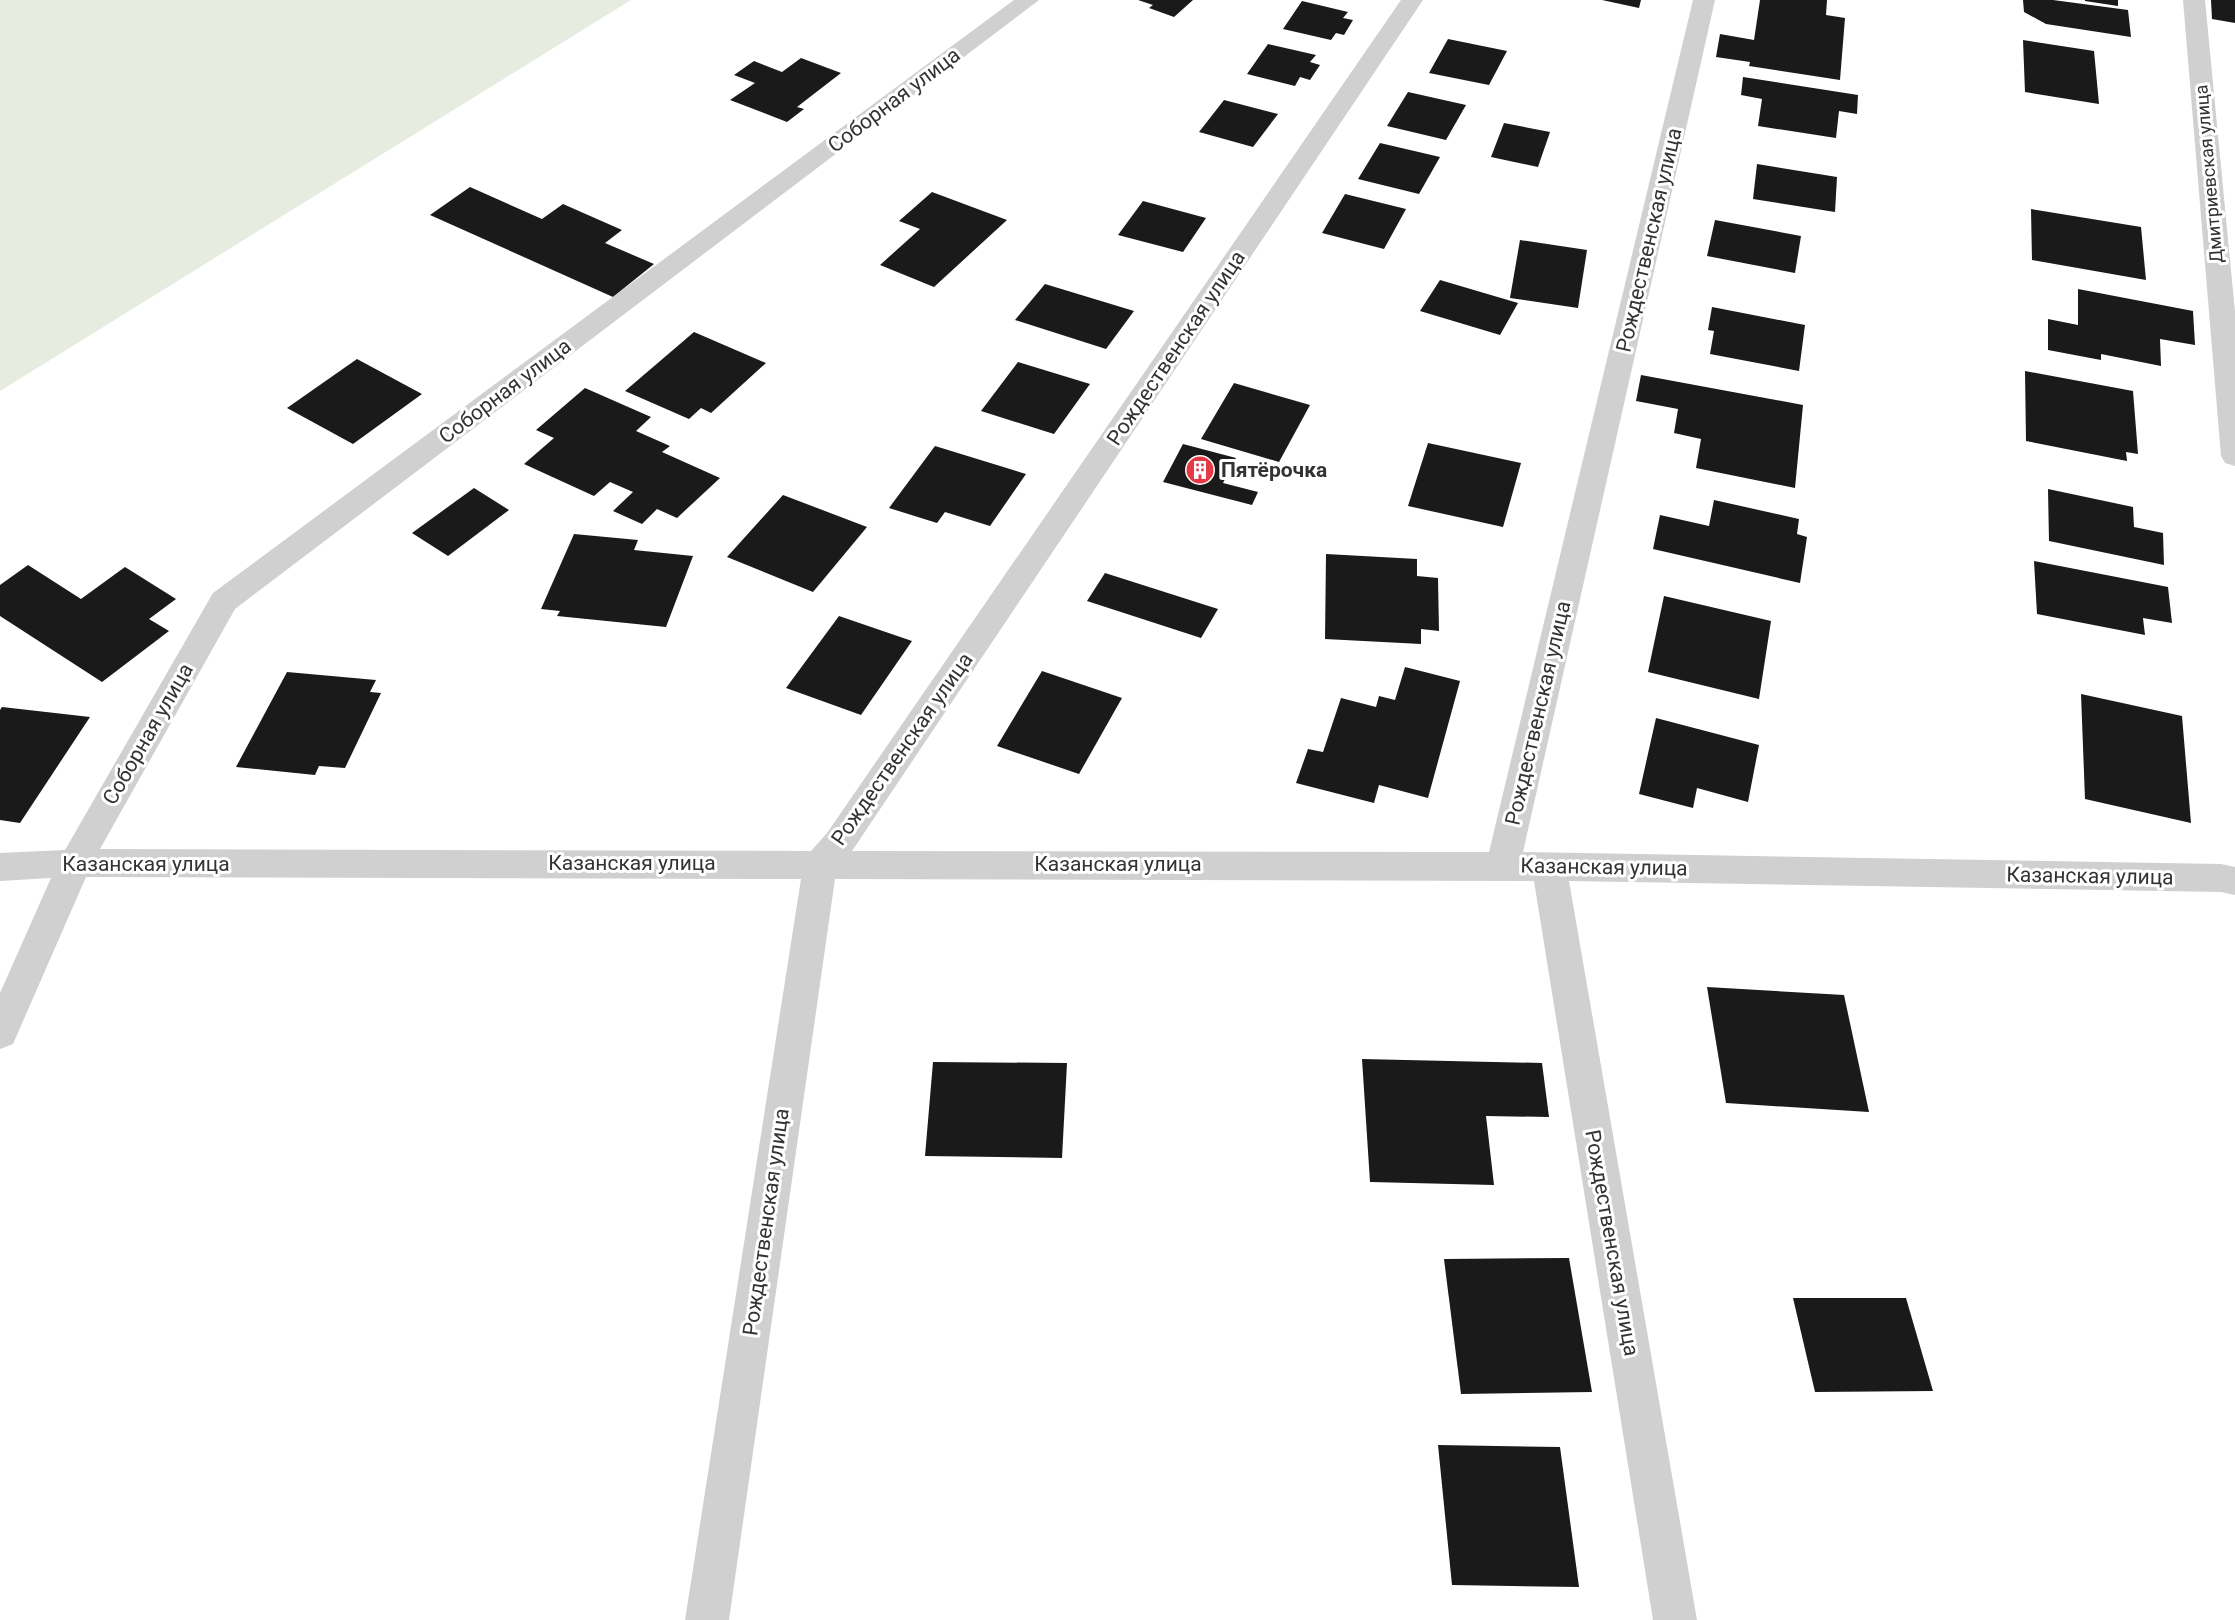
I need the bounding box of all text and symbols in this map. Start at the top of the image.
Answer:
street label: Соборная улица [823,43,965,157]
street label: Дмитриевская улица [2190,84,2227,264]
street label: Рождественская улица [1612,126,1686,354]
street label: Рождественская улица [1102,246,1250,450]
street label: Соборная улица [434,334,576,448]
building icon: Пятёрочка [1184,454,1216,486]
place label: Пятёрочка [1221,458,1327,482]
street label: Рождественская улица [1501,599,1575,827]
street label: Рождественская улица [826,648,978,850]
street label: Соборная улица [98,659,198,809]
street label: Казанская улица [548,851,716,875]
street label: Казанская улица [62,852,230,876]
street label: Казанская улица [1034,852,1202,876]
street label: Казанская улица [1520,854,1688,880]
street label: Казанская улица [2006,863,2174,889]
street label: Рождественская улица [738,1107,794,1337]
street label: Рождественская улица [1580,1128,1644,1358]

